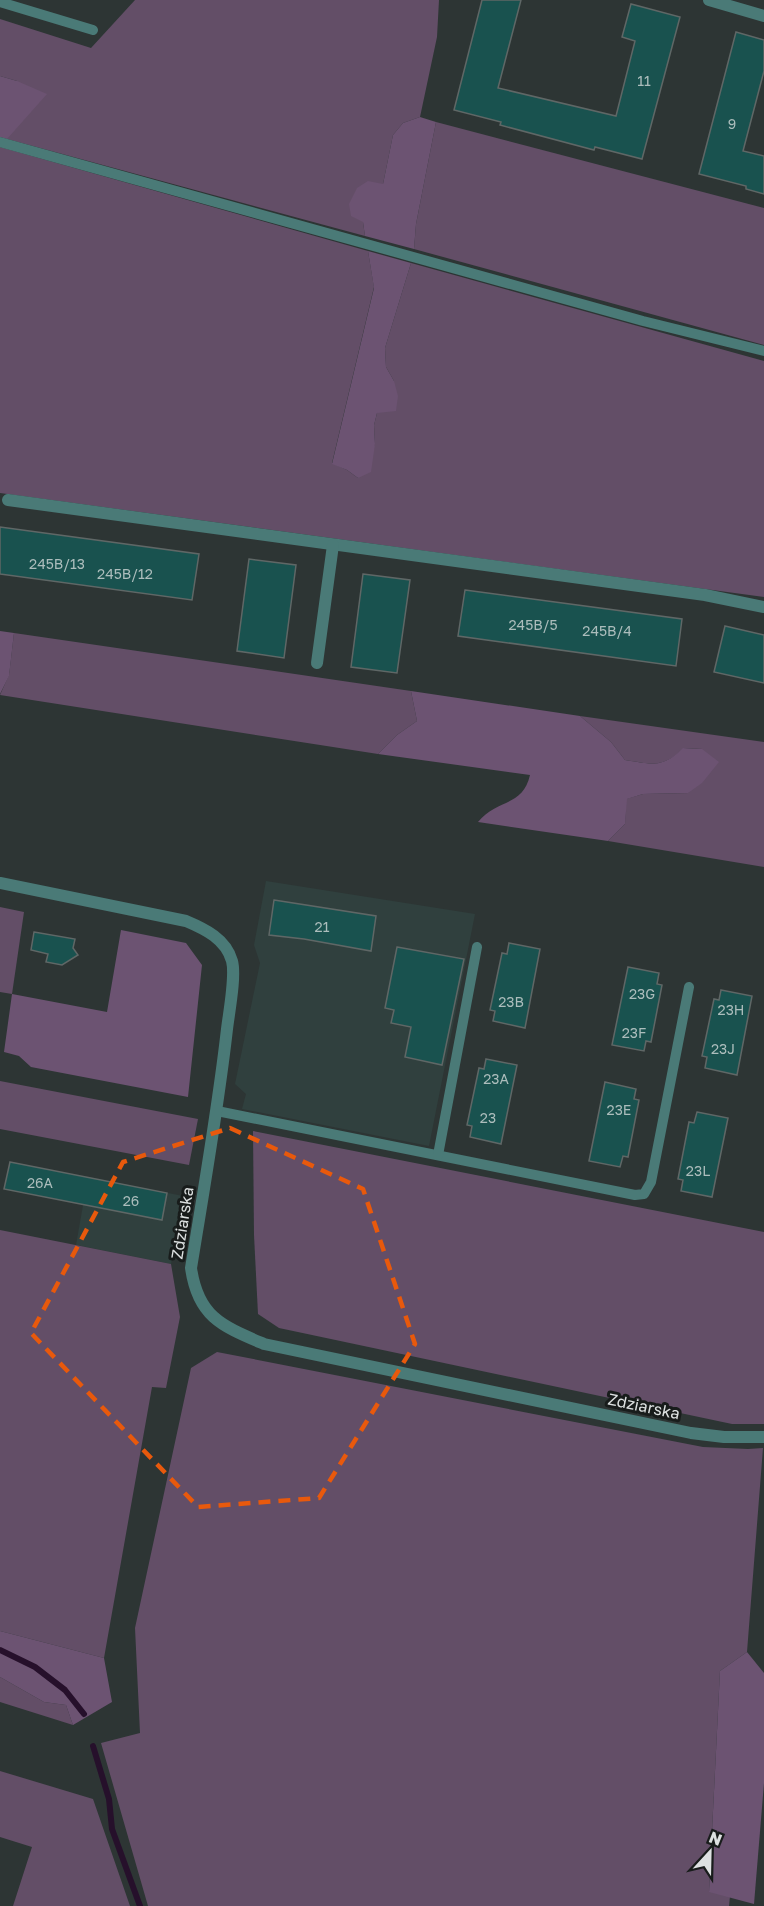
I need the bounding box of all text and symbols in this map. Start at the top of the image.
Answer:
house number: 11 [637,72,651,89]
house number: 9 [728,115,736,132]
house number: 245B/13 [29,555,85,572]
house number: 245B/12 [97,565,153,582]
house number: 245B/5 [509,616,558,633]
house number: 245B/4 [582,622,632,639]
house number: 21 [315,918,330,935]
house number: 23G [629,985,655,1002]
house number: 23B [498,993,524,1010]
house number: 23H [718,1001,744,1018]
house number: 23F [622,1024,646,1041]
house number: 23J [711,1040,735,1057]
house number: 23A [483,1070,509,1087]
house number: 23E [607,1101,631,1118]
house number: 23 [480,1109,496,1126]
house number: 23L [686,1162,710,1179]
house number: 26A [27,1174,54,1191]
street label: Zdziarska [166,1185,198,1261]
house number: 26 [123,1192,139,1209]
street label: Zdziarska [606,1389,682,1423]
north arrow [680,1822,740,1882]
text: N [706,1827,725,1850]

